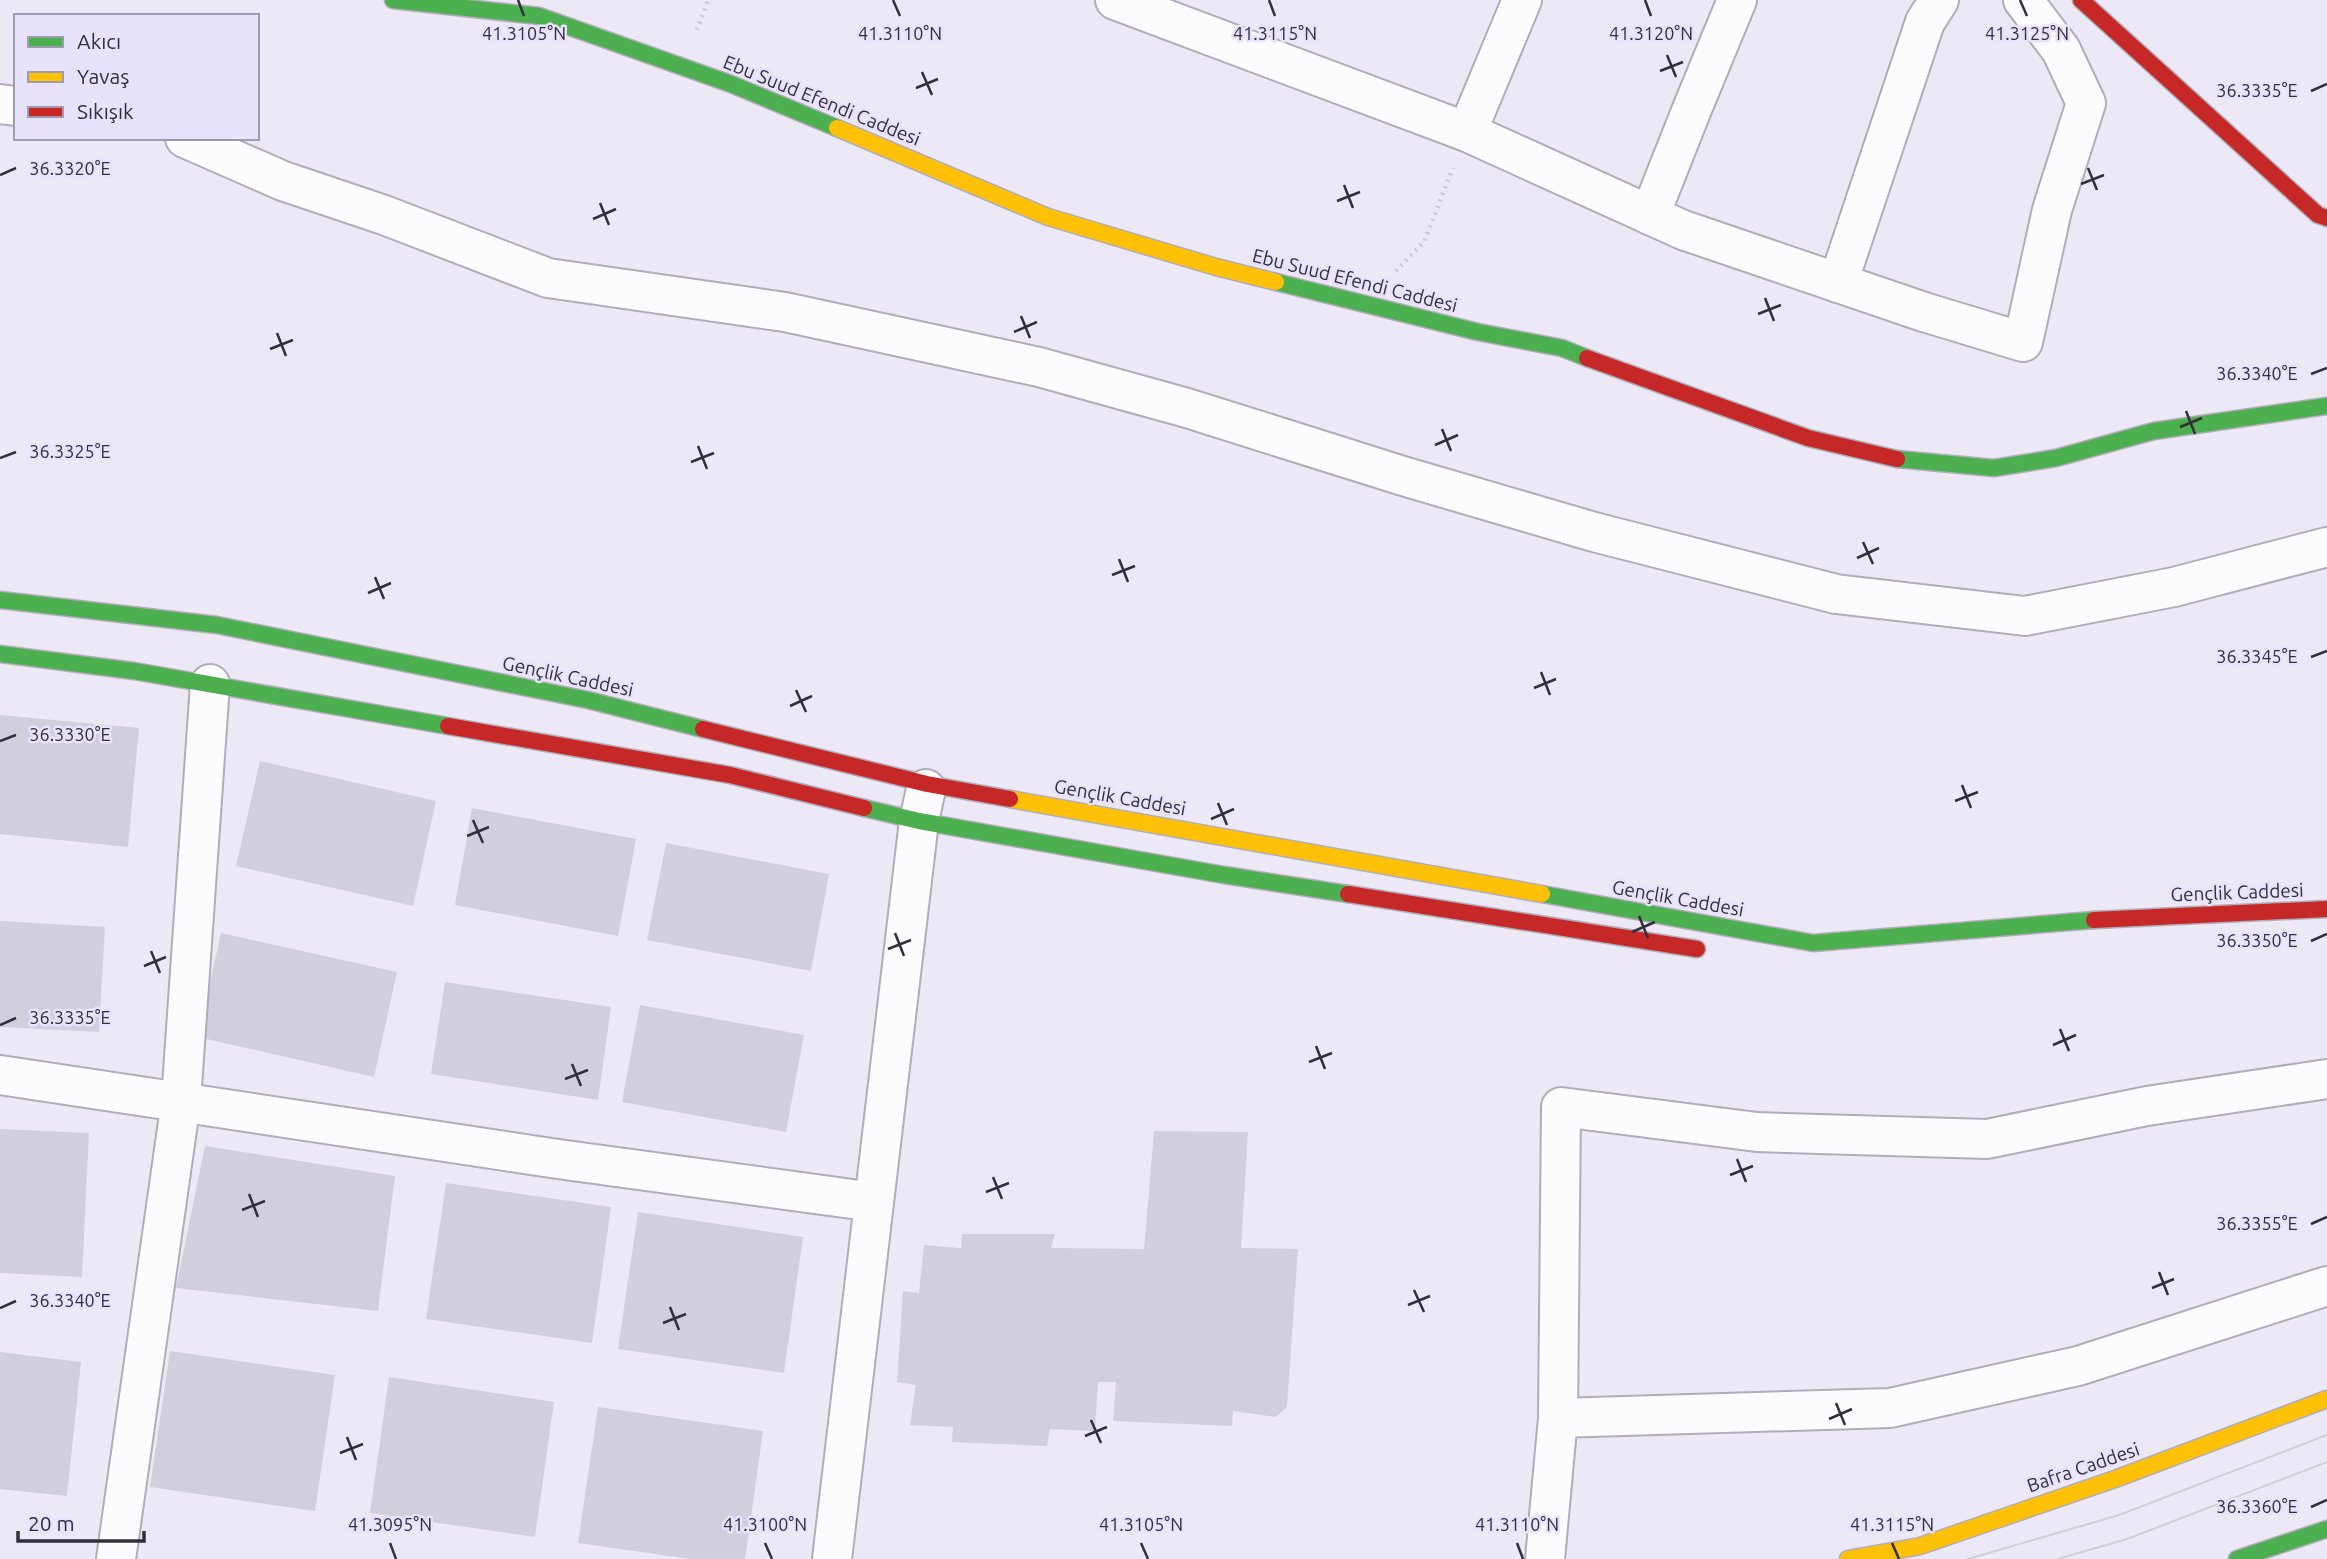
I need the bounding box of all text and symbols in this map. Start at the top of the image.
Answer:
legend [14,14,259,140]
text: 41.3105°N [482,23,566,43]
text: 41.3110°N [858,23,942,43]
text: 41.3115°N [1233,23,1317,43]
text: 41.3120°N [1609,23,1693,43]
text: 41.3125°N [1985,23,2069,43]
text: Akıcı [77,29,121,53]
street label: Ebu Suud Efendi Caddesi [720,50,924,150]
text: Yavaş [77,64,129,88]
text: 36.3335°E [2216,80,2298,100]
text: Sıkışık [77,99,134,123]
text: 36.3320°E [29,158,111,178]
street label: Ebu Suud Efendi Caddesi [1250,244,1460,316]
text: 36.3340°E [2216,363,2298,383]
text: 36.3325°E [29,441,111,461]
text: 36.3345°E [2216,646,2298,666]
street label: Gençlik Caddesi [501,651,635,701]
text: 36.3330°E [29,724,111,744]
street label: Gençlik Caddesi [1052,775,1188,819]
street label: Gençlik Caddesi [1610,876,1746,920]
street label: Gençlik Caddesi [2170,879,2304,905]
text: 36.3350°E [2216,930,2298,950]
text: 36.3335°E [29,1007,111,1027]
text: 36.3355°E [2216,1213,2298,1233]
text: 36.3340°E [29,1290,111,1310]
street label: Bafra Caddesi [2024,1437,2142,1497]
text: 36.3360°E [2216,1496,2298,1516]
scale bar [18,1500,144,1544]
text: 20 m [28,1511,75,1535]
text: 41.3095°N [348,1514,432,1534]
text: 41.3100°N [723,1514,807,1534]
text: 41.3105°N [1099,1514,1183,1534]
text: 41.3110°N [1475,1514,1559,1534]
text: 41.3115°N [1850,1514,1934,1534]

